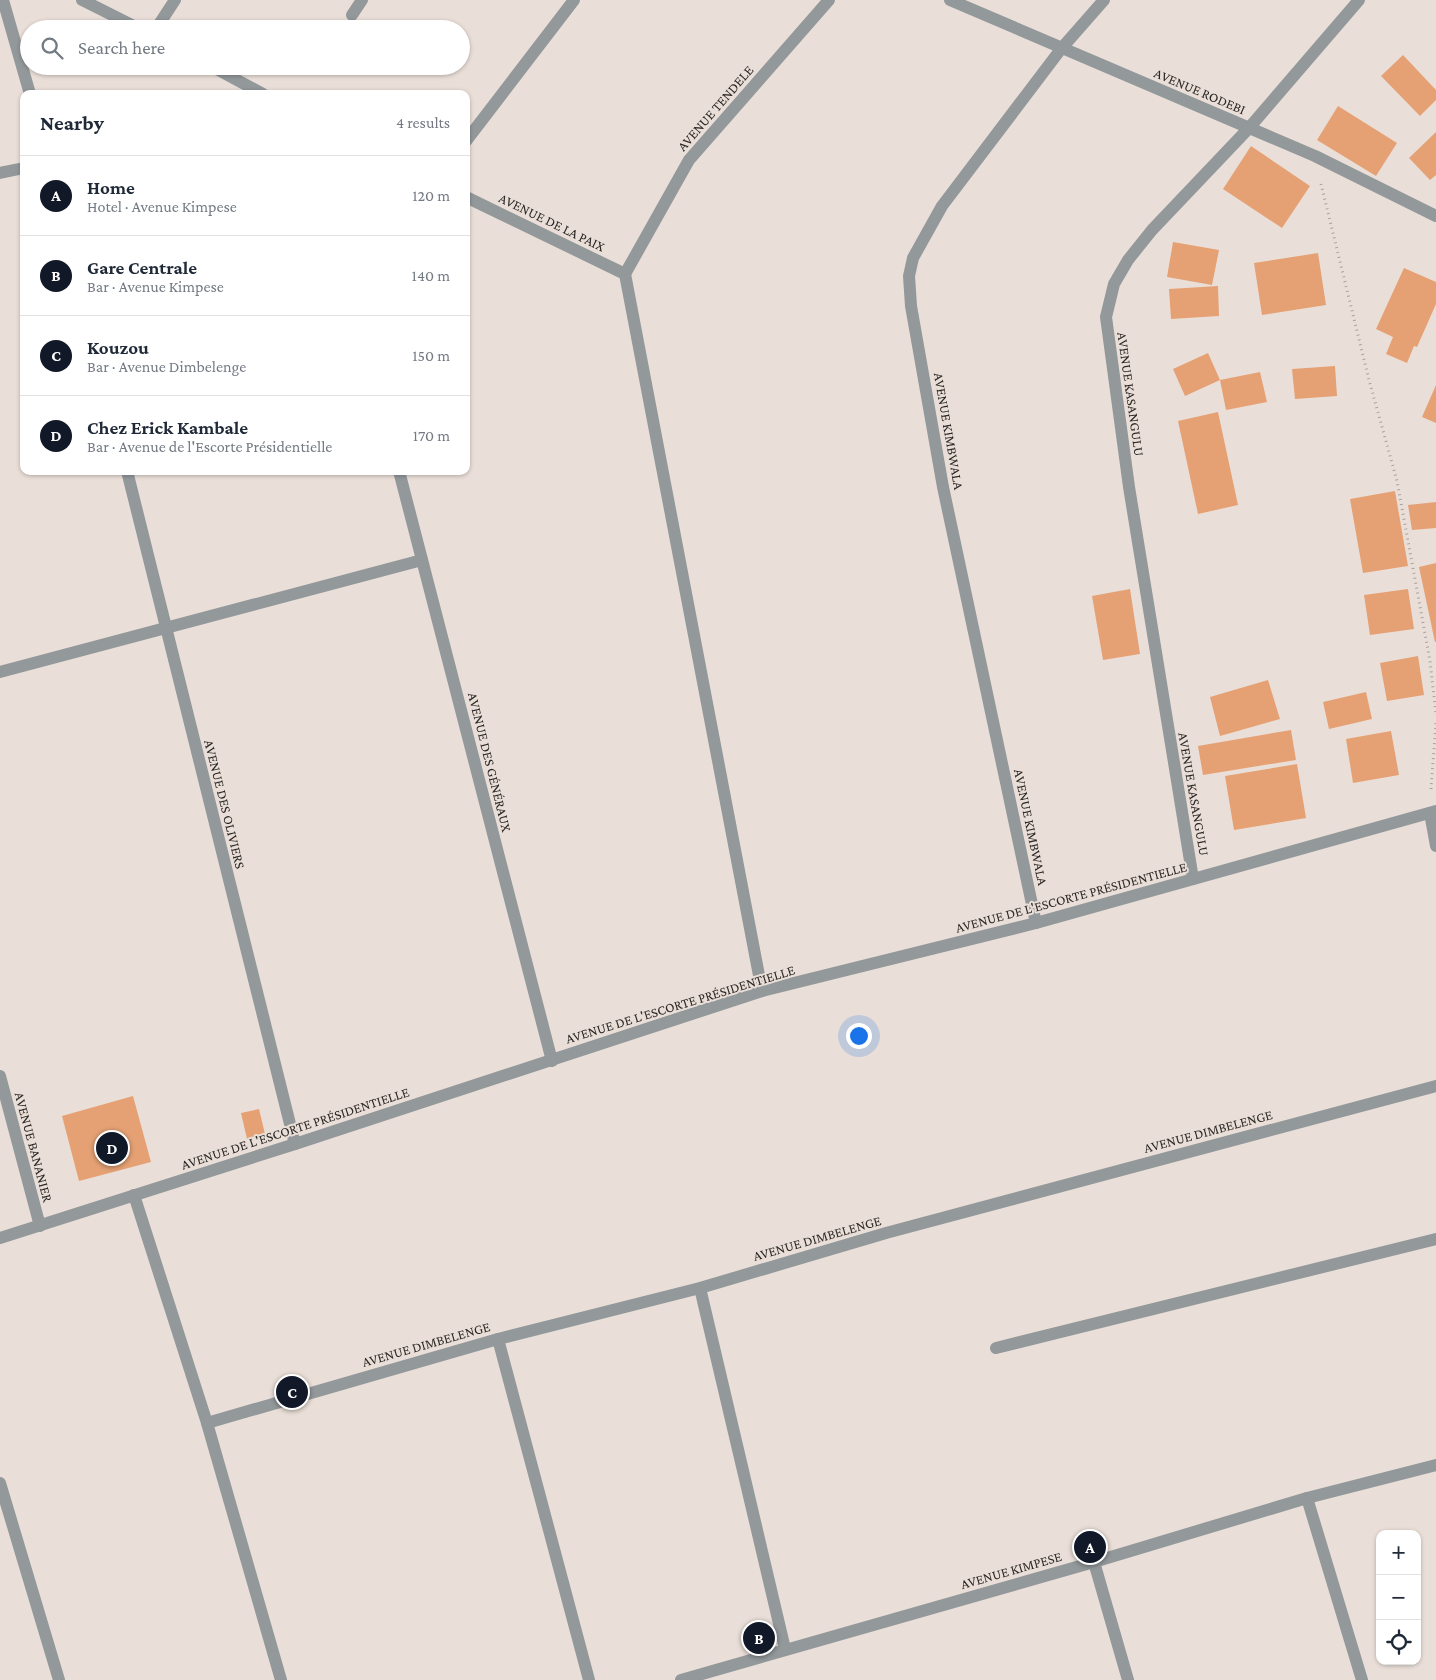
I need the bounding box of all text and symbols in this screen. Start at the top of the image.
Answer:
search box [20,20,470,75]
icon: search [38,34,66,62]
text: Search here [78,37,165,58]
street label: AVENUE TENDELE [674,62,757,154]
street label: AVENUE RODEBI [1152,65,1248,117]
text: Nearby [40,111,104,135]
text: 4 results [396,114,450,131]
text: Home [87,177,135,198]
text: A [51,187,61,204]
text: 120 m [412,187,450,204]
street label: AVENUE DE LA PAIX [497,189,608,255]
text: Hotel · Avenue Kimpese [87,198,237,215]
text: Gare Centrale [87,257,197,278]
text: B [51,267,61,284]
text: 140 m [412,267,450,284]
text: Bar · Avenue Kimpese [87,278,224,295]
street label: AVENUE KASANGULU [1114,331,1148,457]
text: Kouzou [87,337,149,358]
text: C [51,347,61,364]
text: 150 m [412,347,450,364]
text: Bar · Avenue Dimbelenge [87,358,246,375]
street label: AVENUE KIMBWALA [931,371,967,491]
text: Chez Erick Kambale [87,417,248,438]
text: D [50,427,62,444]
text: 170 m [413,427,450,444]
text: Bar · Avenue de l'Escorte Présidentielle [87,438,332,455]
street label: AVENUE DES GÉNÉRAUX [465,691,515,833]
street label: AVENUE KASANGULU [1175,731,1213,857]
street label: AVENUE DES OLIVIERS [201,738,249,871]
street label: AVENUE KIMBWALA [1011,767,1051,887]
street label: AVENUE DE L'ESCORTE PRÉSIDENTIELLE [954,858,1189,936]
street label: AVENUE DE L'ESCORTE PRÉSIDENTIELLE [563,961,797,1047]
your location [846,1023,872,1049]
street label: AVENUE DE L'ESCORTE PRÉSIDENTIELLE [179,1083,411,1173]
street label: AVENUE BANANIER [12,1090,56,1204]
street label: AVENUE DIMBELENGE [1142,1106,1274,1156]
pin: D [96,1129,128,1167]
street label: AVENUE DIMBELENGE [751,1212,883,1264]
street label: AVENUE DIMBELENGE [360,1318,492,1370]
pin: C [276,1373,308,1411]
pin: A [1074,1528,1106,1566]
map controls [1376,1530,1421,1665]
button: + [1376,1530,1421,1575]
street label: AVENUE KIMPESE [959,1548,1064,1592]
button: − [1376,1575,1421,1620]
pin: B [743,1619,775,1657]
button: locate [1376,1620,1421,1665]

